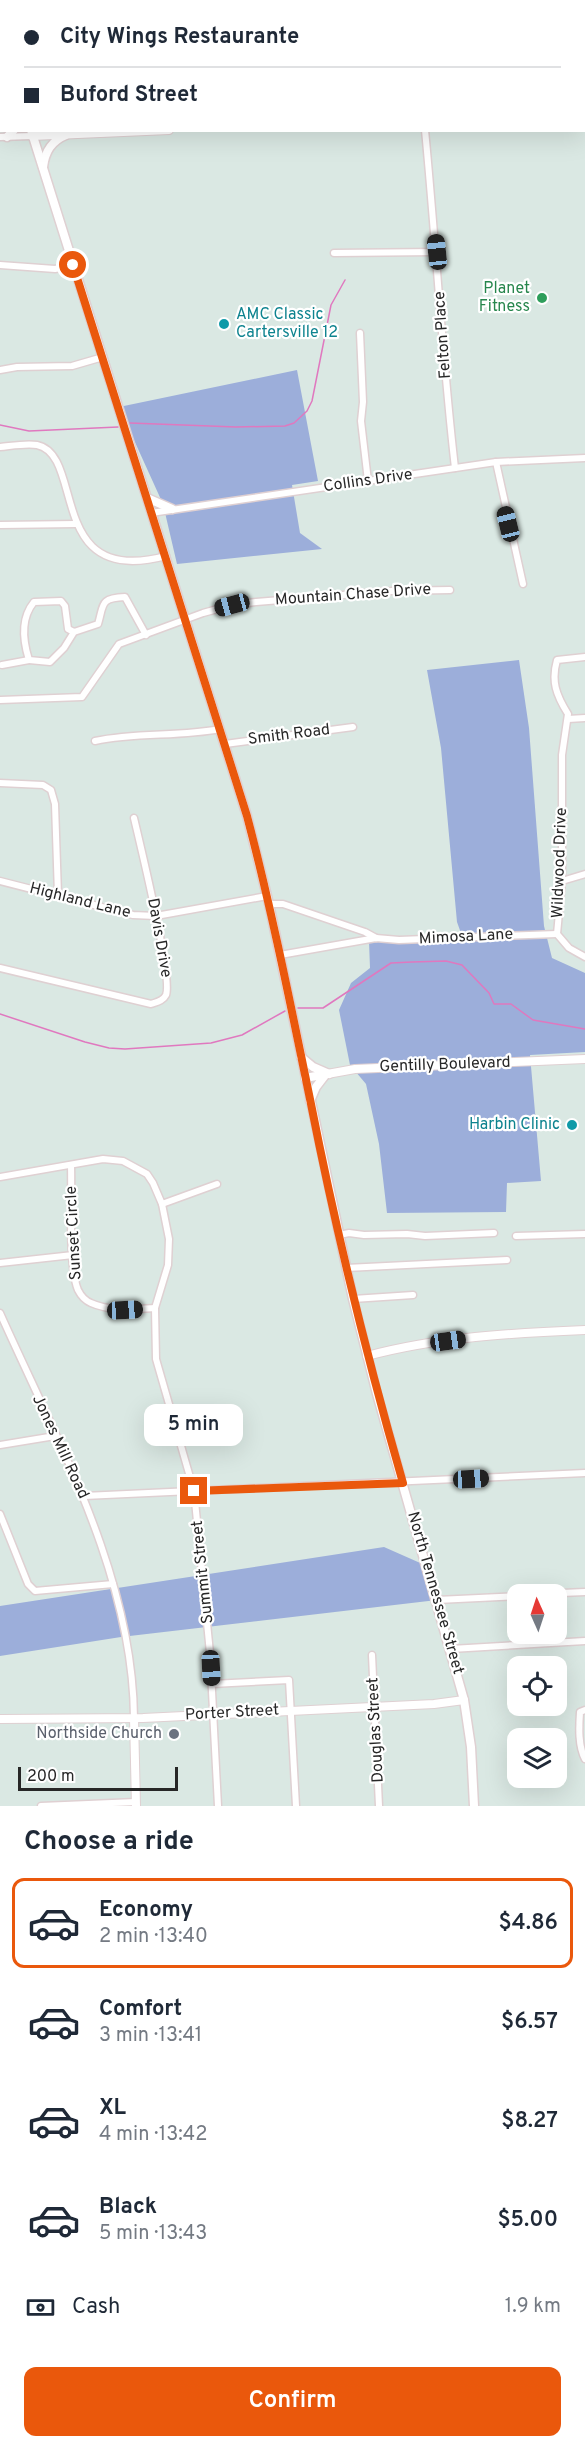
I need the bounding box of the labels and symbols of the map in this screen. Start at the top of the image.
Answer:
car [426,233,448,271]
route start [59,251,86,278]
place label: Planet Fitness [479,279,530,317]
street label: Felton Place [430,291,456,379]
marker: Planet Fitness [535,291,549,305]
place label: AMC Classic Cartersville 12 [236,305,338,343]
marker: AMC Classic Cartersville 12 [217,317,231,331]
street label: Collins Drive [322,465,414,497]
car [495,504,521,544]
street label: Mountain Chase Drive [274,580,432,610]
car [212,592,252,618]
street label: Smith Road [247,720,331,750]
street label: Wildwood Drive [548,807,572,919]
street label: Highland Lane [27,879,133,923]
street label: Davis Drive [142,897,176,979]
street label: Mimosa Lane [418,925,514,949]
street label: Gentilly Boulevard [379,1053,511,1077]
place label: Harbin Clinic [469,1115,560,1135]
marker: Harbin Clinic [565,1118,579,1132]
street label: Sunset Circle [62,1185,86,1281]
car [107,1300,143,1320]
car [429,1330,467,1352]
street label: Jones Mill Road [27,1392,93,1502]
callout: 5 min [144,1404,244,1446]
car [453,1469,489,1489]
route end [180,1477,207,1504]
street label: North Tennessee Street [402,1509,468,1677]
street label: Summit Street [188,1519,218,1625]
north arrow [507,1584,567,1644]
car [201,1650,221,1686]
street label: Douglas Street [363,1677,389,1783]
street label: Porter Street [184,1701,280,1725]
place label: Northside Church [36,1724,162,1744]
marker: Northside Church [167,1727,181,1741]
scale bar [18,1764,178,1792]

